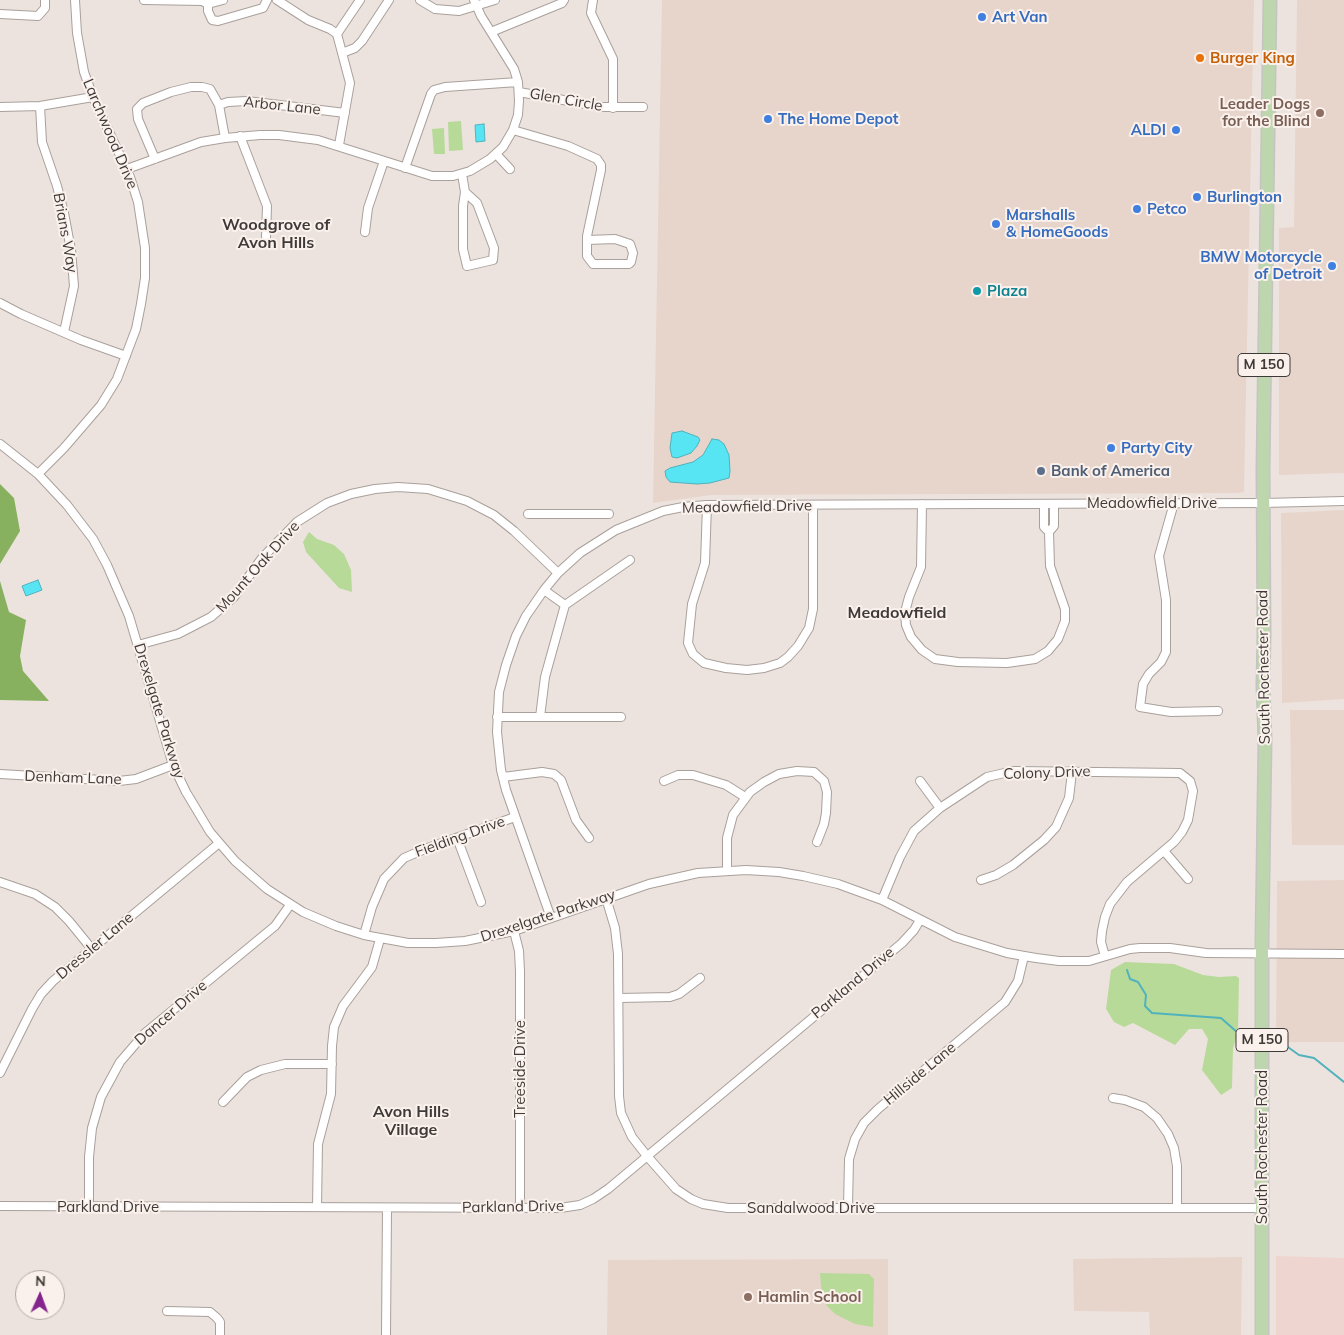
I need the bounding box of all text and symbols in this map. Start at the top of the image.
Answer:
place label: Art Van [992,8,1048,26]
marker: Art Van [976,11,988,23]
place label: Burger King [1210,49,1295,67]
marker: Burger King [1194,52,1206,64]
street label: Larchwood Drive [79,76,141,192]
street label: Glen Circle [528,85,604,115]
street label: Arbor Lane [243,93,321,119]
place label: Leader Dogs for the Blind [1219,95,1310,130]
marker: Leader Dogs for the Blind [1314,107,1326,119]
place label: The Home Depot [778,110,898,128]
marker: The Home Depot [762,113,774,125]
place label: ALDI [1131,121,1166,139]
marker: ALDI [1170,124,1182,136]
place label: Burlington [1207,188,1282,206]
marker: Burlington [1191,191,1203,203]
street label: Brians Way [49,192,81,274]
place label: Petco [1147,200,1187,218]
marker: Petco [1131,203,1143,215]
place label: Marshalls & HomeGoods [1006,206,1108,241]
district label: Woodgrove of Avon Hills [222,215,330,253]
marker: Marshalls & HomeGoods [990,218,1002,230]
place label: BMW Motorcycle of Detroit [1200,248,1322,283]
marker: BMW Motorcycle of Detroit [1326,260,1338,272]
place label: Plaza [987,282,1027,300]
marker: Plaza [971,285,983,297]
road number: M 150 [1238,354,1290,376]
place label: Party City [1121,439,1192,457]
marker: Party City [1105,442,1117,454]
place label: Bank of America [1051,462,1170,480]
marker: Bank of America [1035,465,1047,477]
street label: Meadowfield Drive [1087,494,1217,512]
street label: Meadowfield Drive [682,497,812,517]
street label: Mount Oak Drive [212,518,304,616]
street label: South Rochester Road [1254,590,1274,744]
district label: Meadowfield [848,603,946,623]
street label: Drexelgate Parkway [130,641,188,781]
street label: Colony Drive [1003,762,1091,784]
street label: Denham Lane [24,767,122,789]
street label: Fielding Drive [413,812,507,862]
street label: Drexelgate Parkway [478,886,618,946]
street label: Dressler Lane [53,909,137,983]
street label: Parkland Drive [808,943,898,1023]
street label: Dancer Drive [131,977,211,1049]
street label: Treeside Drive [511,1020,529,1118]
road number: M 150 [1236,1028,1288,1052]
street label: Hillside Lane [880,1039,960,1109]
street label: South Rochester Road [1253,1070,1271,1224]
district label: Avon Hills Village [373,1102,449,1140]
street label: Parkland Drive [462,1197,564,1217]
street label: Parkland Drive [57,1198,159,1216]
street label: Sandalwood Drive [747,1199,875,1217]
north arrow [15,1270,65,1320]
text: N [35,1272,46,1290]
place label: Hamlin School [758,1288,861,1306]
marker: Hamlin School [742,1291,754,1303]

